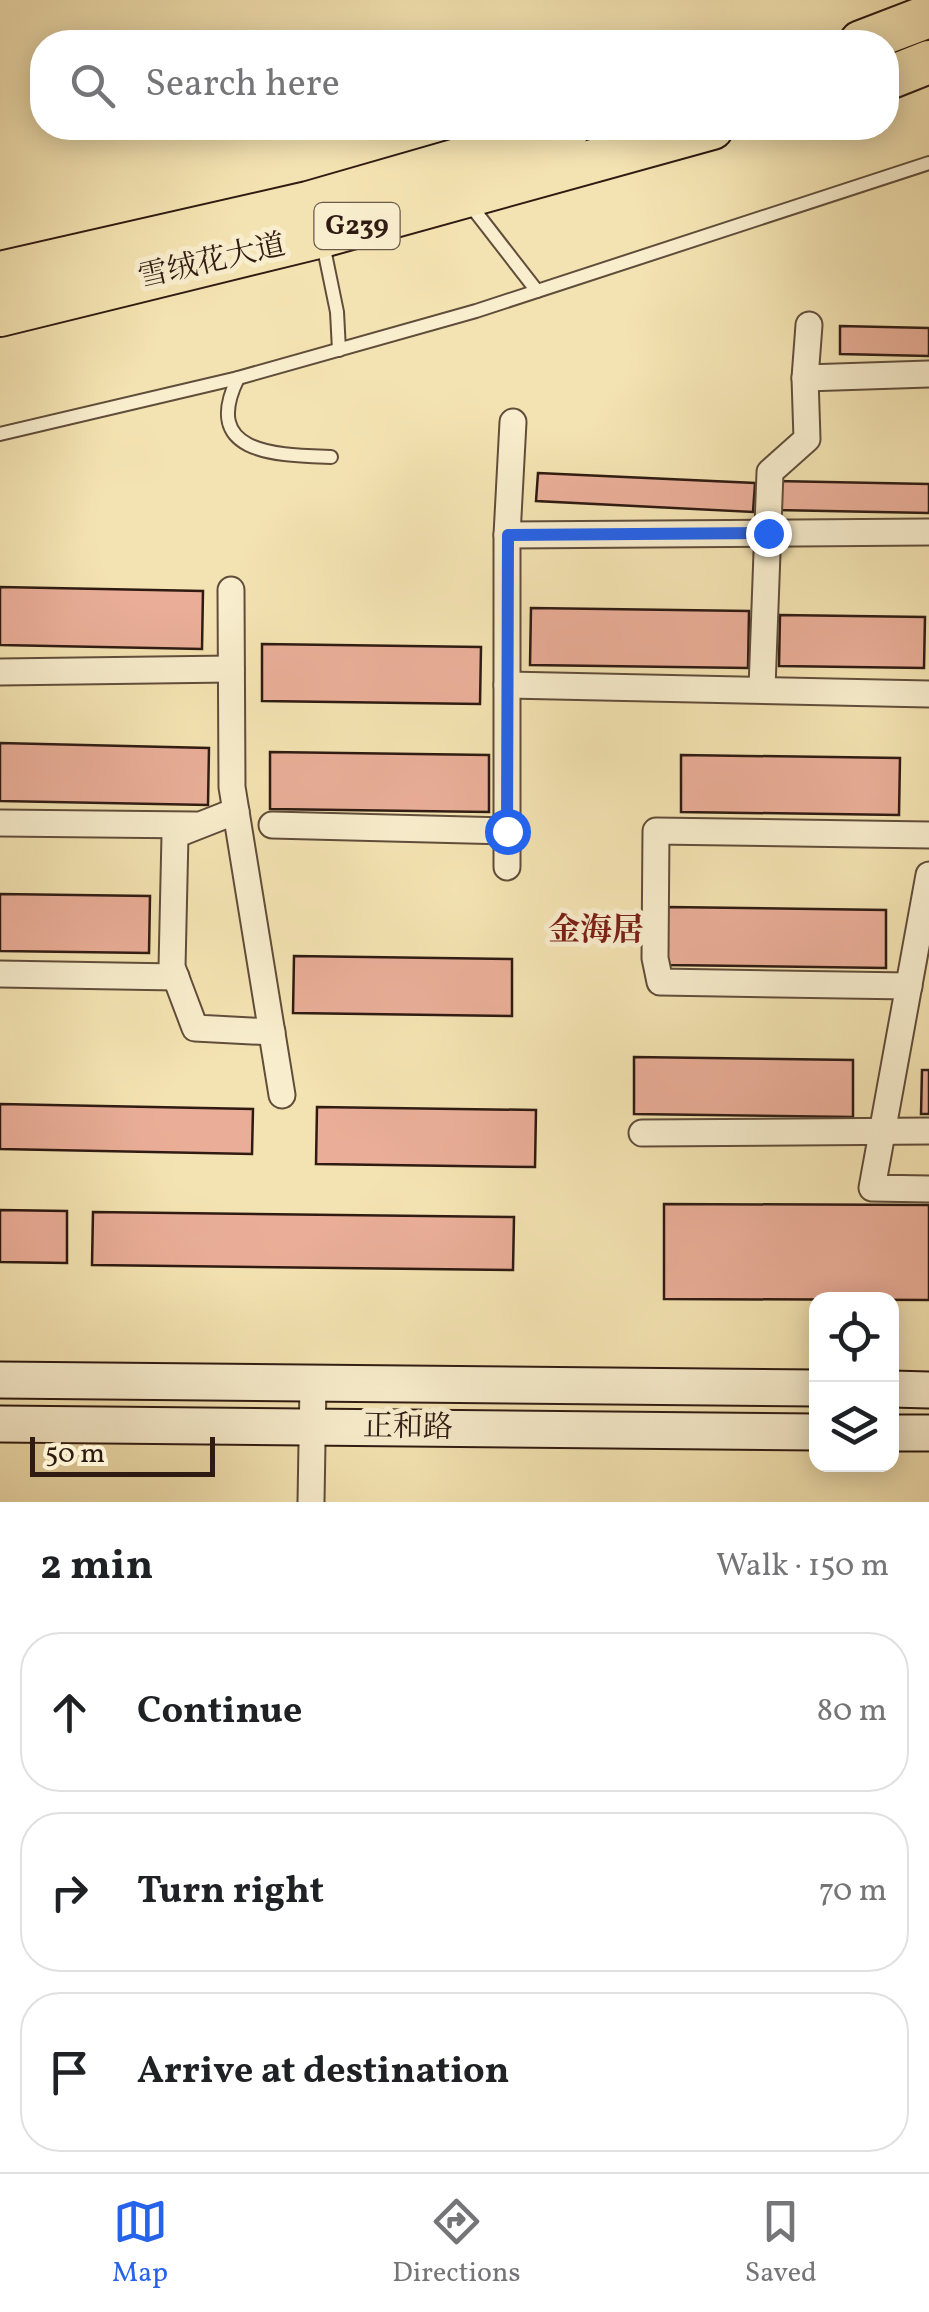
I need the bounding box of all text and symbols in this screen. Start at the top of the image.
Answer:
search box [30,30,899,140]
icon: search [65,58,120,113]
text: Search here [145,59,340,112]
road number: G239 [314,203,400,249]
street label: 雪绒花大道 [134,225,290,299]
route end [746,511,792,557]
route start [485,809,531,855]
district label: 金海居 [548,910,644,954]
map controls [809,1292,899,1472]
button: locate [809,1292,899,1382]
button: layers [809,1382,899,1472]
street label: 正和路 [363,1406,453,1450]
scale bar [30,1432,215,1476]
text: 50 m [45,1435,105,1474]
text: 2 min [40,1538,153,1597]
text: Walk · 150 m [716,1545,889,1589]
icon: ahead [42,1685,97,1740]
text: Continue [137,1686,302,1739]
text: 80 m [817,1690,887,1734]
icon: right [42,1865,97,1920]
text: Turn right [137,1866,324,1919]
text: 70 m [819,1870,887,1914]
icon: arrive [42,2045,97,2100]
text: Arrive at destination [137,2046,510,2099]
tab: Map [112,2194,168,2293]
tab: Directions [392,2194,521,2293]
tab: Saved [745,2194,817,2293]

